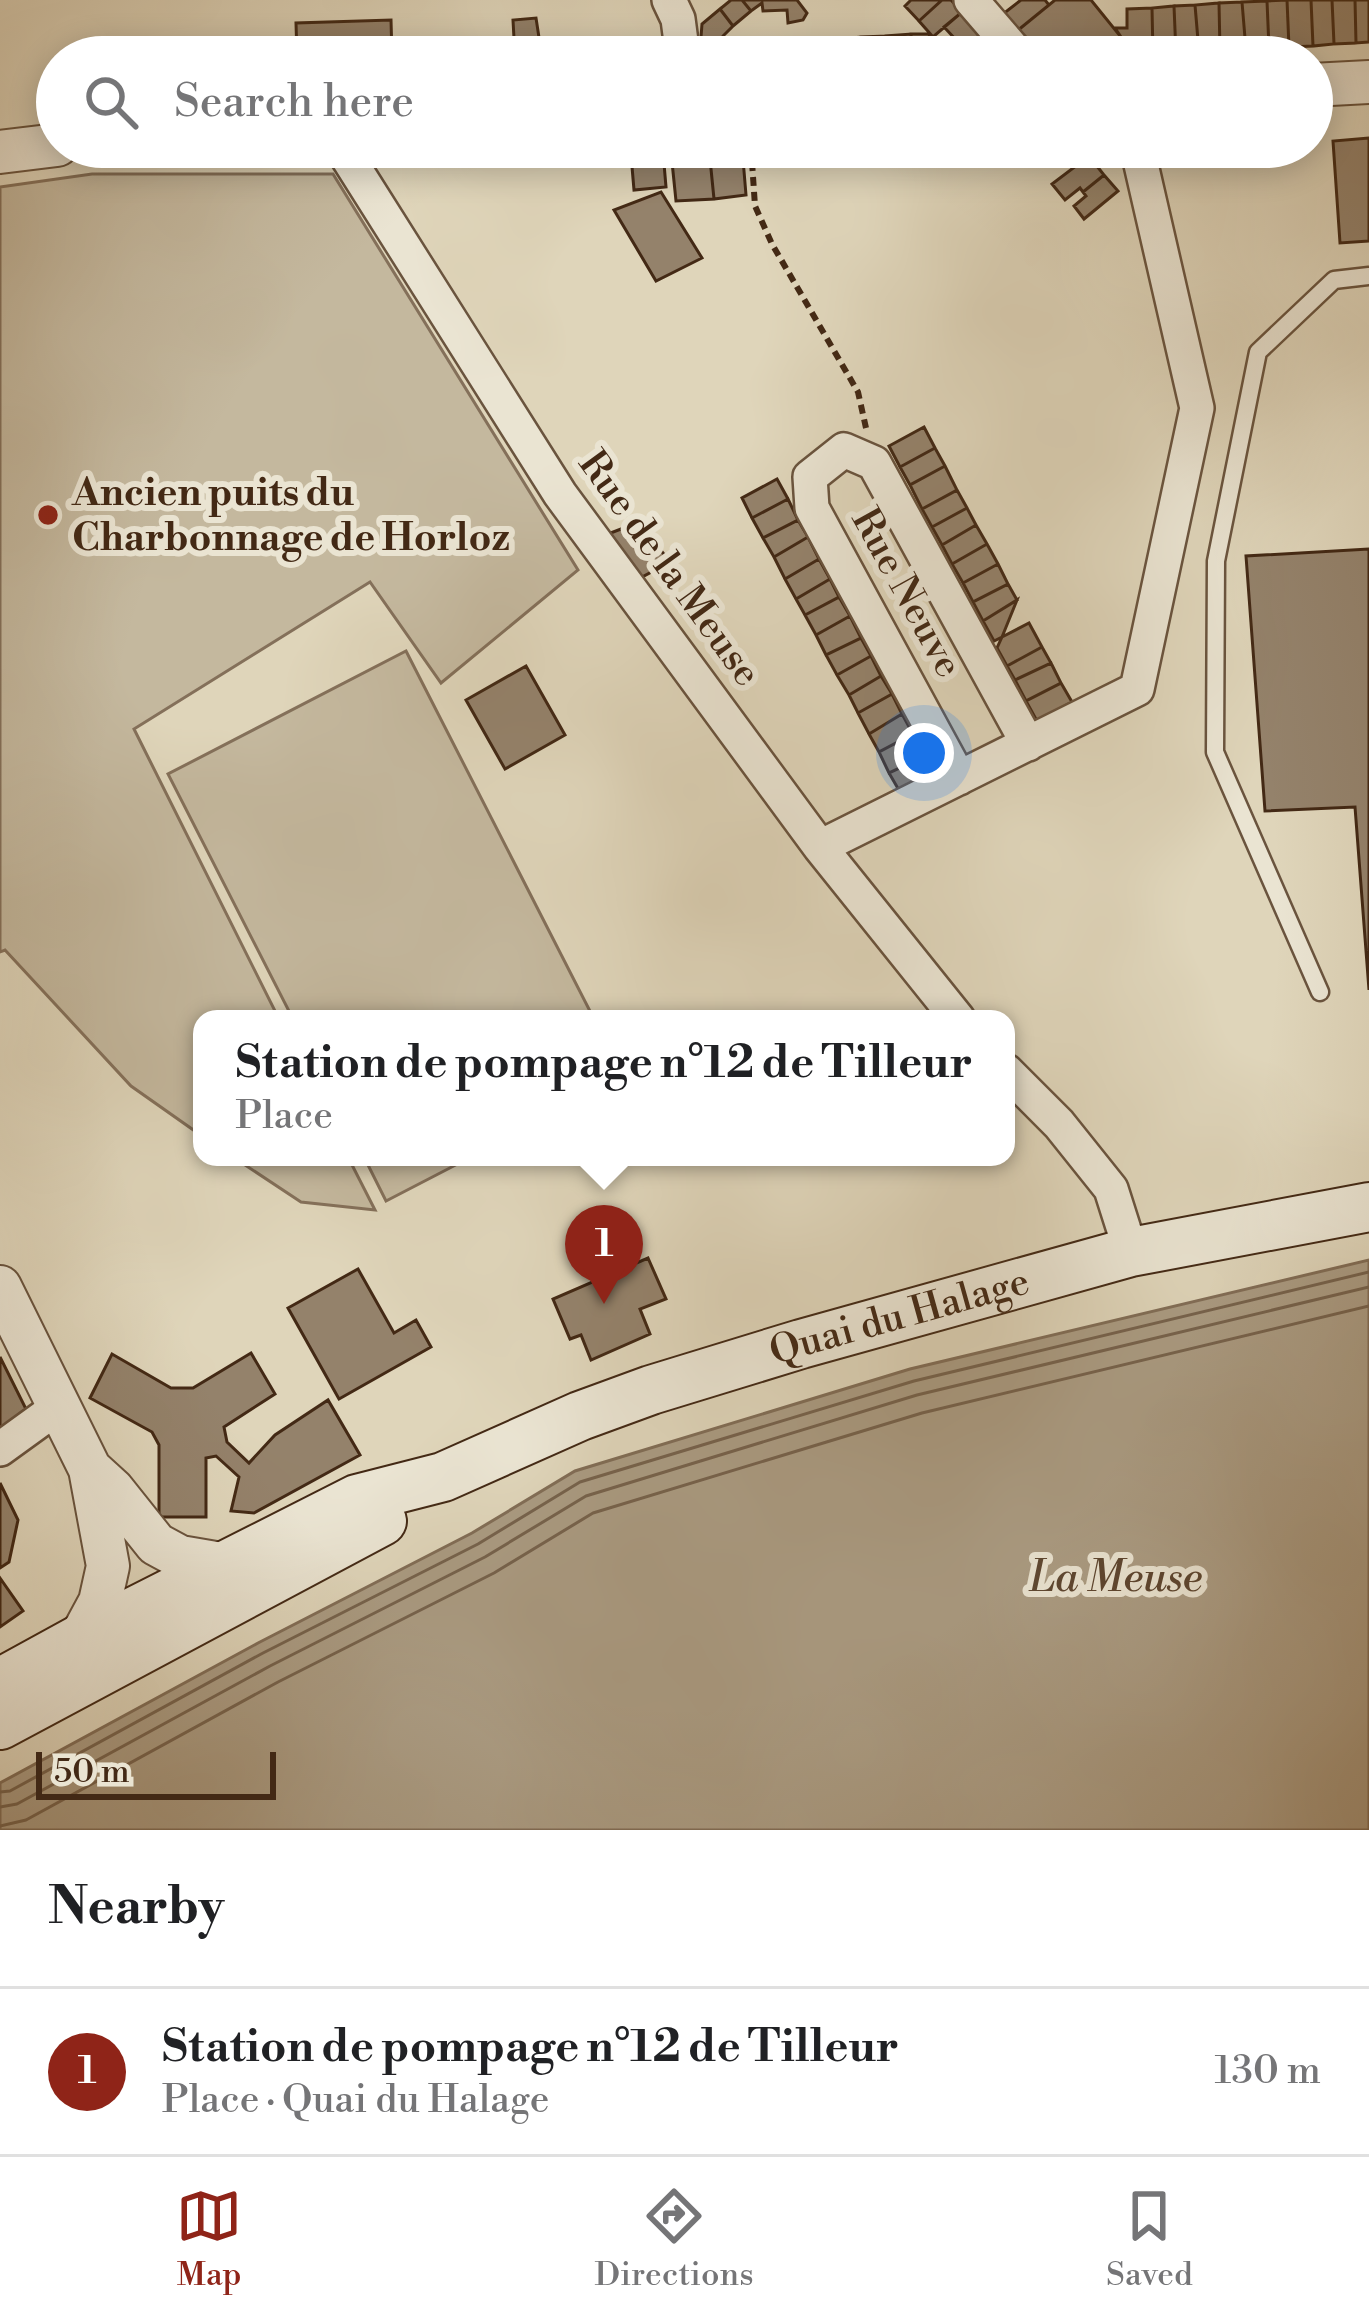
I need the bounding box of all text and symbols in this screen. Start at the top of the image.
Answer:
search box [36,36,1333,168]
icon: search [78,69,144,135]
text: Search here [174,74,414,131]
street label: Rue de la Meuse [567,442,771,696]
place label: Ancien puits du Charbonnage de Horloz [71,469,510,563]
street label: Rue Neuve [840,500,972,686]
marker: Ancien puits du Charbonnage de Horloz [35,502,61,528]
your location [894,723,954,783]
popup [193,1010,1015,1166]
text: Station de pompage n°12 de Tilleur [236,1035,972,1092]
text: Place [236,1092,333,1141]
pin: 1 [565,1205,643,1304]
street label: Quai du Halage [764,1257,1035,1377]
water label: La Meuse [1029,1552,1203,1605]
scale bar [36,1746,276,1799]
text: 50 m [54,1752,130,1793]
text: Nearby [48,1876,224,1940]
text: Station de pompage n°12 de Tilleur [162,2019,899,2076]
text: 1 [78,2047,96,2096]
text: 130 m [1215,2047,1321,2096]
text: Place · Quai du Halage [162,2076,549,2125]
tab: Map [176,2183,242,2296]
tab: Directions [595,2183,754,2296]
tab: Saved [1106,2183,1193,2296]

